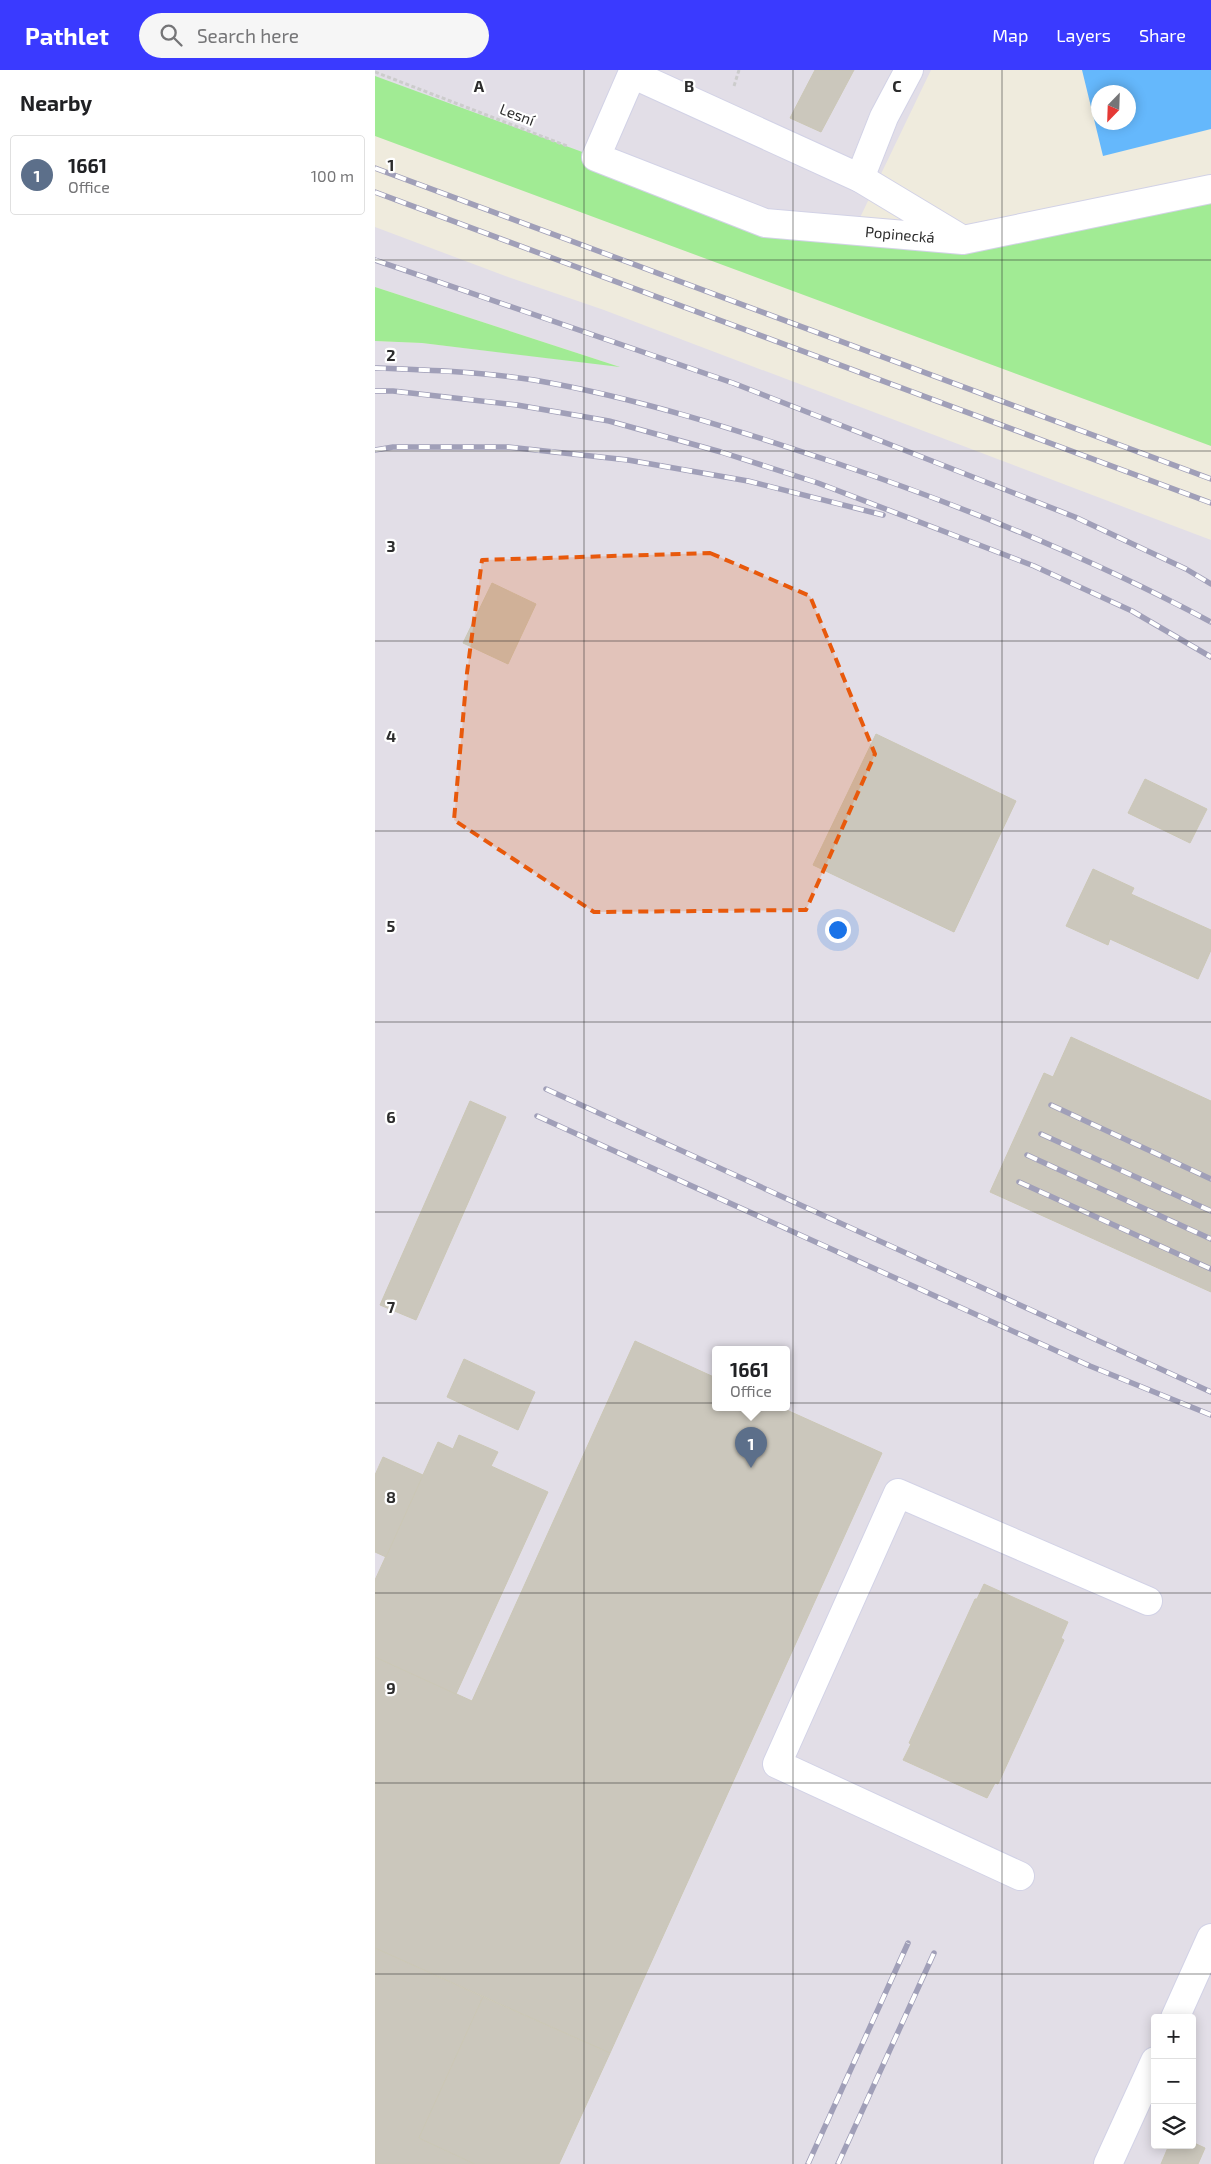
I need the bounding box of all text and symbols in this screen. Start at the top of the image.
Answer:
search box [139,13,489,58]
text: Pathlet [25,21,109,50]
icon: search [157,21,185,49]
text: Search here [197,24,299,47]
text: Map [992,24,1028,46]
text: Layers [1056,24,1111,46]
text: Share [1139,24,1186,46]
text: A [474,76,485,95]
text: B [684,76,694,95]
text: C [892,76,902,95]
north arrow [1091,85,1136,130]
text: Nearby [20,90,92,115]
street label: Lesní [497,99,538,129]
text: 1661 [68,154,107,177]
text: 1 [388,155,394,174]
text: 1 [34,166,40,185]
text: 100 m [311,166,354,185]
text: Office [68,177,110,196]
street label: Popinecká [865,222,936,246]
text: 2 [386,345,396,364]
text: 3 [386,536,396,555]
text: 4 [386,726,396,745]
text: 5 [387,916,396,935]
your location [825,917,851,943]
text: 6 [386,1107,396,1126]
text: 7 [387,1297,396,1316]
popup [712,1346,790,1411]
text: 1661 [730,1358,769,1381]
text: Office [730,1381,772,1400]
pin: 1 [735,1427,767,1468]
text: 8 [386,1487,396,1506]
text: 9 [386,1678,396,1697]
map controls [1151,2014,1196,2149]
button: + [1151,2014,1196,2059]
button: − [1151,2059,1196,2104]
button: layers [1151,2104,1196,2149]

